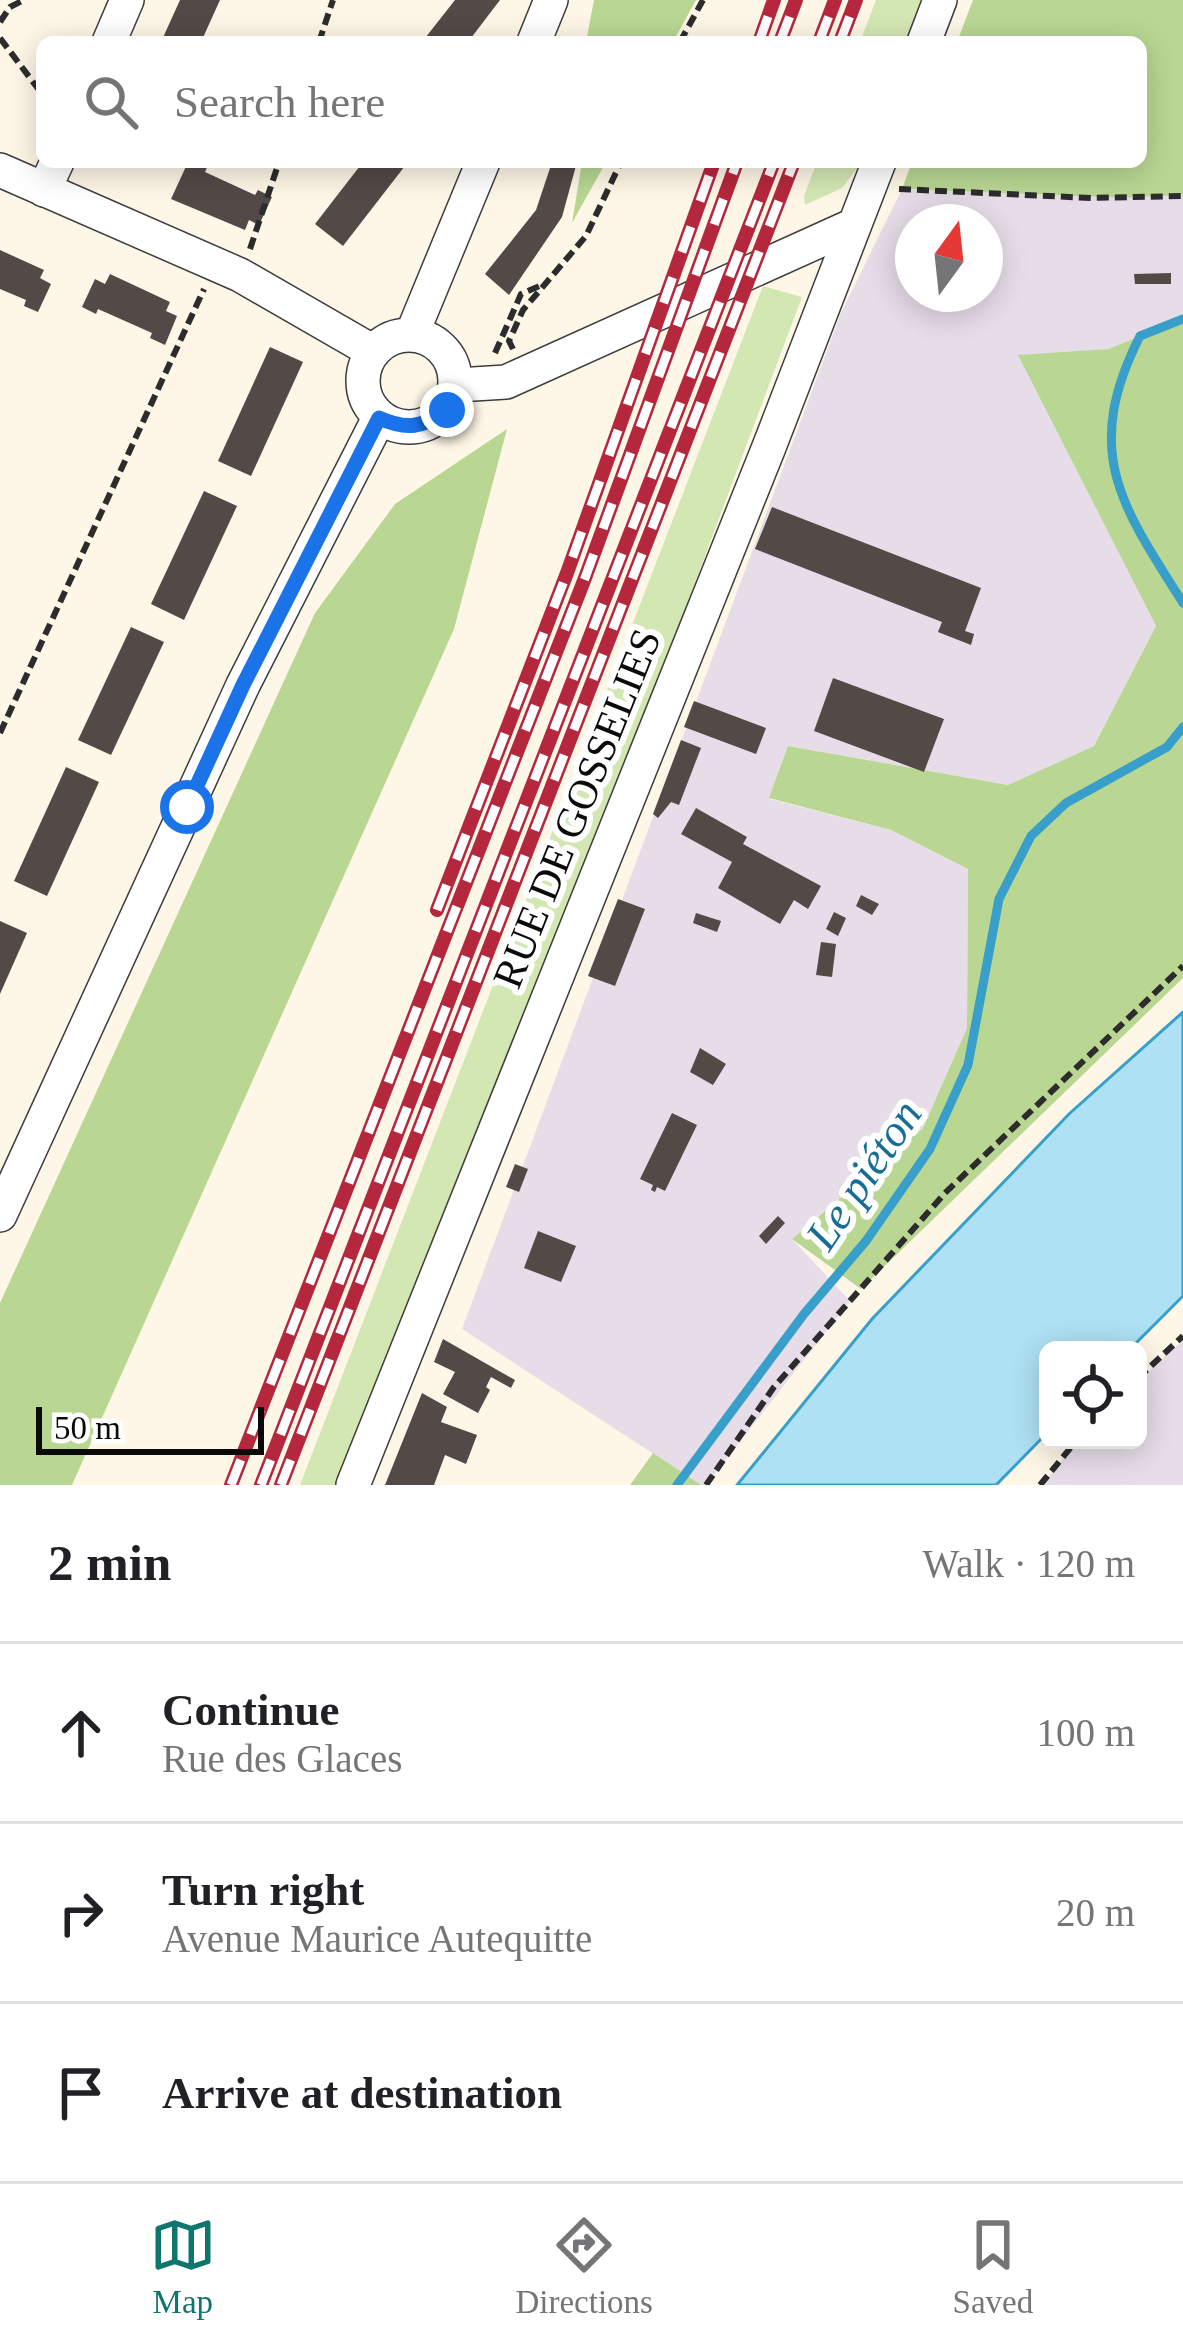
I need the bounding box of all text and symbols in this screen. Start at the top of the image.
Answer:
search box [36,36,1147,168]
icon: search [78,69,144,135]
text: Search here [174,77,385,127]
north arrow [895,204,1003,312]
route end [420,383,474,437]
street label: RUE DE GOSSELIES [484,622,670,994]
route start [160,780,214,834]
water label: Le piéton [795,1091,932,1259]
map controls [1039,1341,1147,1449]
button: locate [1039,1341,1147,1449]
scale bar [36,1401,264,1454]
text: 50 m [54,1410,121,1446]
text: 2 min [48,1535,171,1591]
text: Walk · 120 m [923,1542,1135,1585]
text: Continue [162,1685,340,1735]
icon: ahead [48,1700,114,1766]
text: 100 m [1036,1711,1135,1754]
text: Rue des Glaces [162,1737,402,1780]
text: Turn right [162,1865,364,1915]
icon: right [48,1880,114,1946]
text: 20 m [1056,1891,1135,1934]
text: Avenue Maurice Autequitte [162,1917,592,1960]
icon: arrive [48,2060,114,2126]
text: Arrive at destination [162,2068,562,2118]
tab: Map [150,2212,216,2321]
tab: Directions [515,2212,653,2321]
tab: Saved [953,2212,1033,2321]

